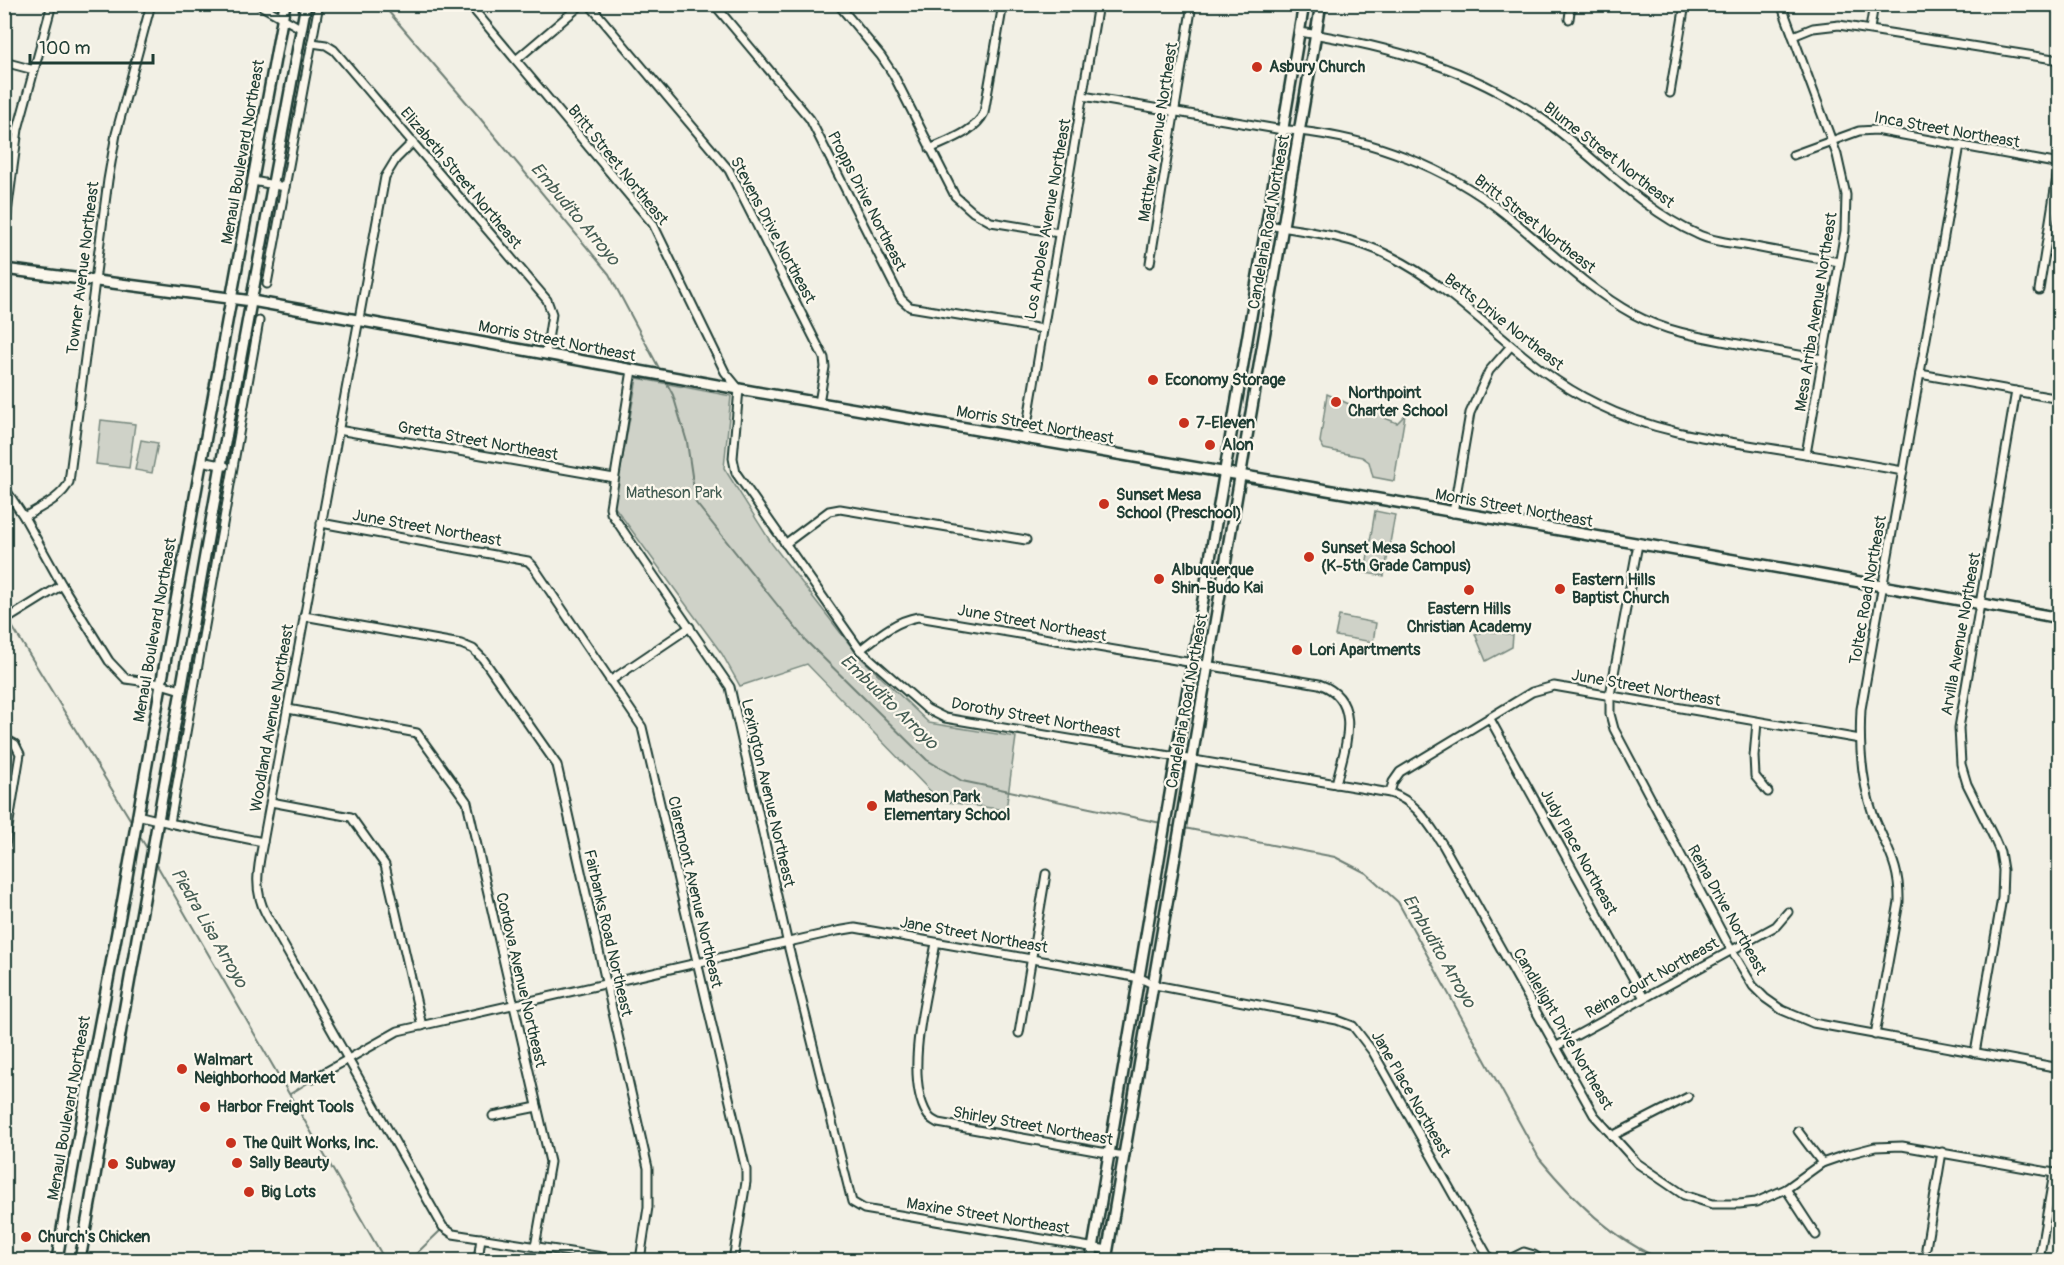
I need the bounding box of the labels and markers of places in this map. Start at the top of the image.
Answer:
place label: Asbury Church [1269,57,1366,77]
marker: Asbury Church [1250,60,1264,74]
place label: Economy Storage [1165,370,1286,390]
marker: Economy Storage [1146,373,1160,387]
place label: Northpoint Charter School [1348,383,1448,421]
marker: Northpoint Charter School [1329,395,1343,409]
place label: 7-Eleven [1196,413,1255,433]
marker: 7-Eleven [1177,416,1191,430]
place label: Alon [1222,435,1254,455]
marker: Alon [1203,438,1217,452]
place label: Sunset Mesa School (Preschool) [1116,485,1242,523]
marker: Sunset Mesa School (Preschool) [1097,497,1111,511]
place label: Sunset Mesa School (K-5th Grade Campus) [1321,538,1472,576]
marker: Sunset Mesa School (K-5th Grade Campus) [1302,550,1316,564]
place label: Albuquerque Shin-Budo Kai [1171,560,1263,598]
place label: Eastern Hills Baptist Church [1572,570,1670,608]
marker: Albuquerque Shin-Budo Kai [1152,572,1166,586]
marker: Eastern Hills Baptist Church [1553,582,1567,596]
marker: Eastern Hills Christian Academy [1462,583,1476,597]
place label: Eastern Hills Christian Academy [1407,599,1531,637]
place label: Lori Apartments [1309,640,1421,660]
marker: Lori Apartments [1290,643,1304,657]
place label: Matheson Park Elementary School [884,787,1011,825]
marker: Matheson Park Elementary School [865,799,879,813]
place label: Walmart Neighborhood Market [194,1050,336,1088]
marker: Walmart Neighborhood Market [175,1062,189,1076]
place label: Harbor Freight Tools [217,1097,354,1117]
marker: Harbor Freight Tools [198,1100,212,1114]
place label: The Quilt Works, Inc. [242,1133,379,1153]
marker: The Quilt Works, Inc. [224,1136,238,1150]
place label: Sally Beauty [249,1153,329,1173]
place label: Subway [125,1154,175,1174]
marker: Sally Beauty [230,1156,244,1170]
marker: Subway [106,1157,120,1171]
place label: Big Lots [261,1182,316,1202]
marker: Big Lots [242,1185,256,1199]
place label: Church's Chicken [38,1227,150,1247]
marker: Church's Chicken [19,1230,33,1244]

